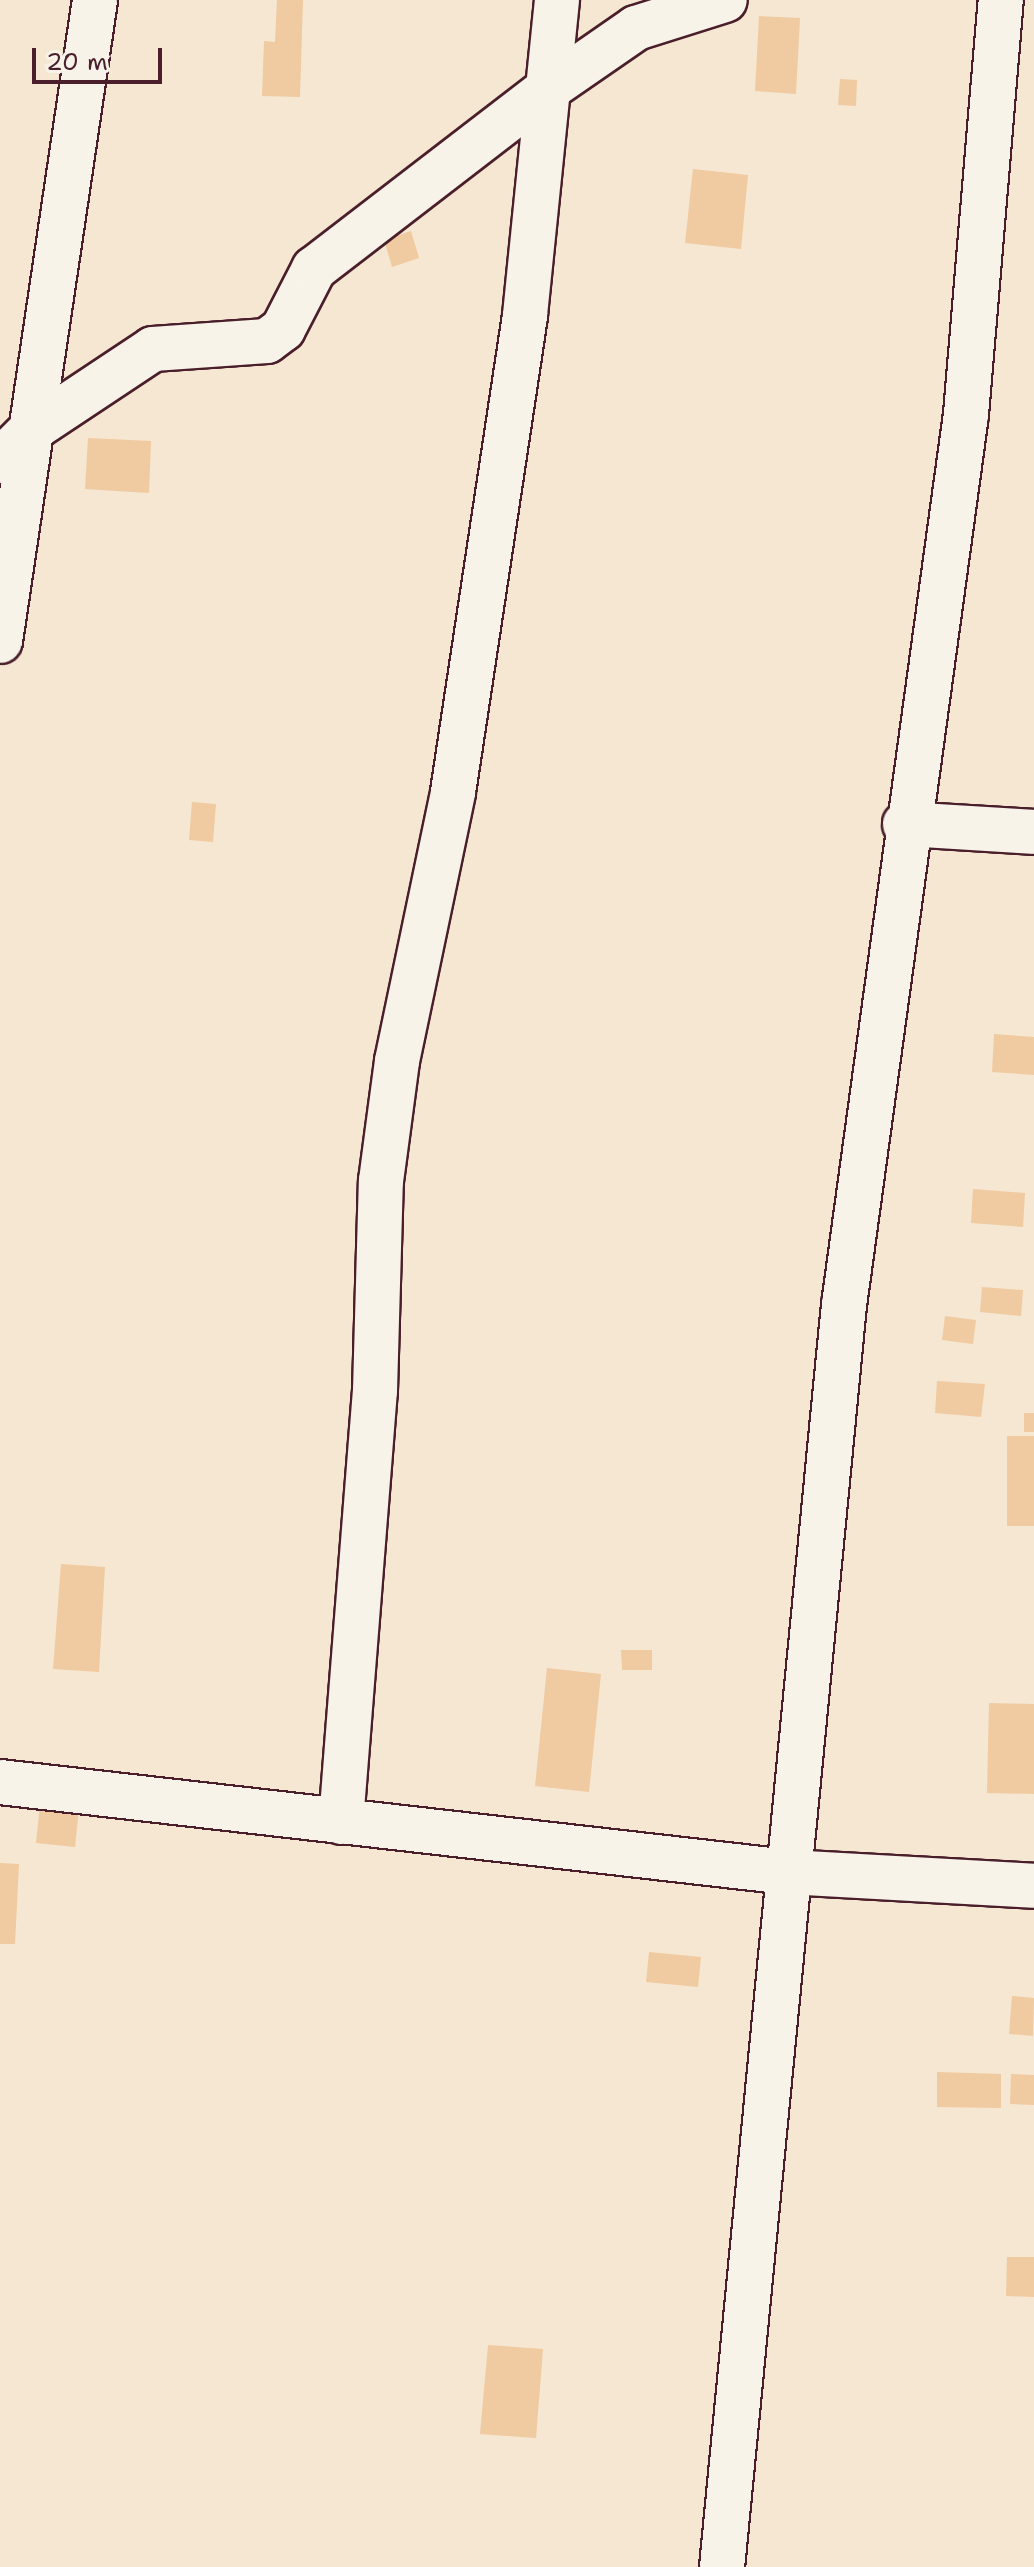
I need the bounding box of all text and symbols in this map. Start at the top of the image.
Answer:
scale bar [36,32,166,82]
text: 20 m [46,46,108,78]

